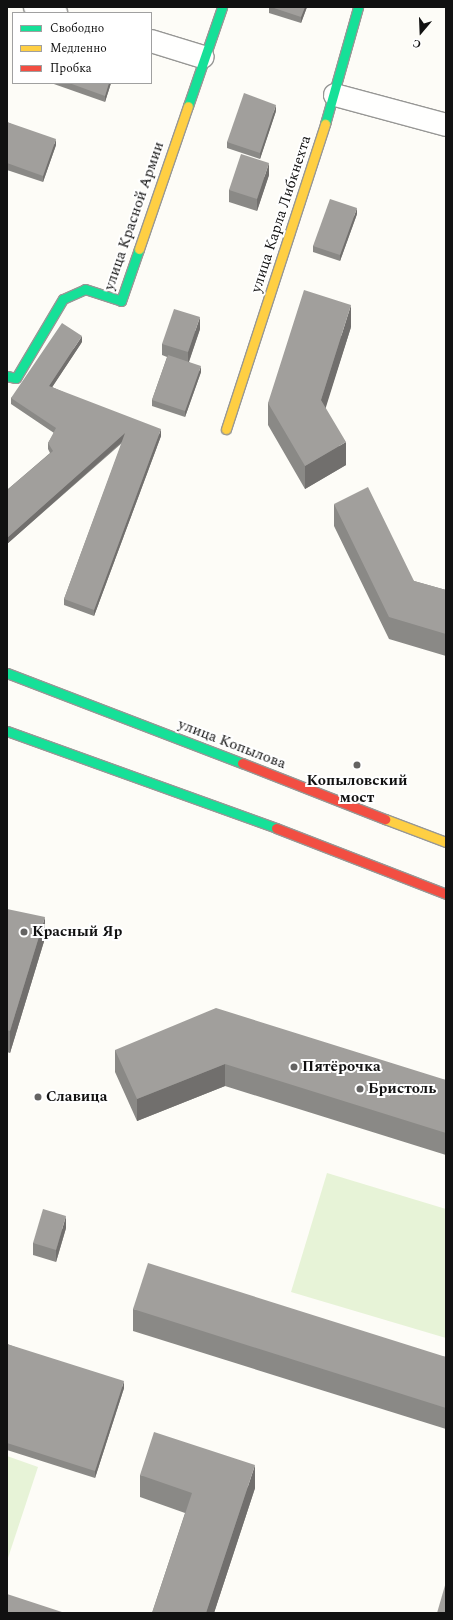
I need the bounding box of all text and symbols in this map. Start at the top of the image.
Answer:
legend [12,12,152,84]
north arrow [401,12,441,52]
text: Свободно [50,19,104,38]
text: С [410,35,423,53]
text: Медленно [50,39,107,58]
text: Пробка [50,59,92,78]
street label: улица Карла Либкнехта [247,133,315,295]
street label: улица Красной Армии [100,139,168,293]
street label: улица Копылова [176,715,288,773]
marker: Копыловский мост [352,760,362,770]
place label: Копыловский мост [306,771,408,806]
place label: Красный Яр [32,923,122,941]
marker: Красный Яр [19,927,29,937]
place label: Пятёрочка [302,1058,381,1076]
marker: Пятёрочка [289,1062,299,1072]
place label: Бристоль [368,1080,436,1098]
marker: Бристоль [355,1084,365,1094]
place label: Славица [46,1088,107,1106]
marker: Славица [33,1092,43,1102]

